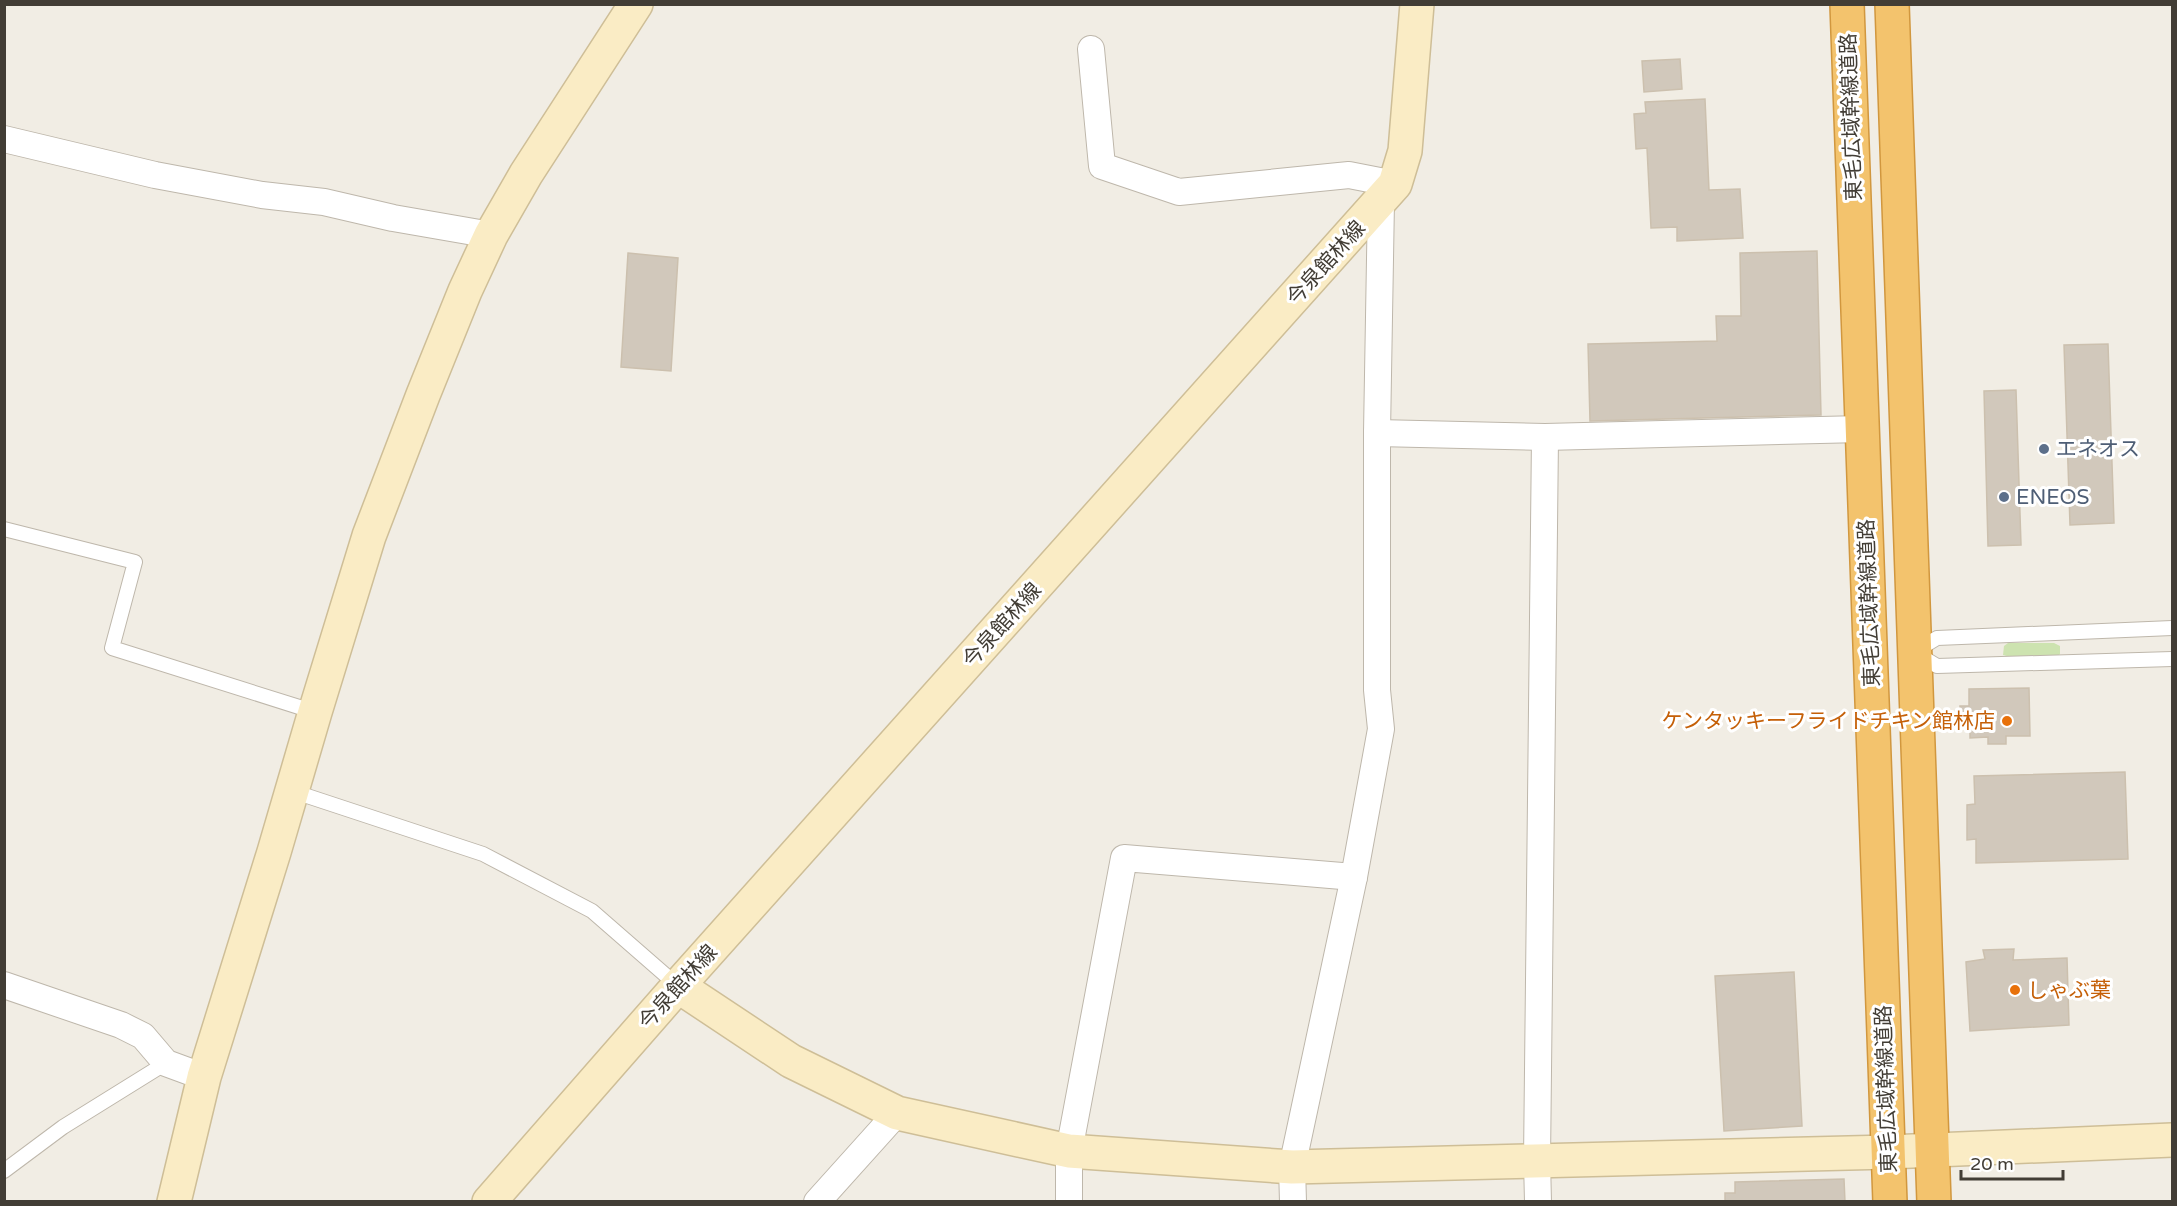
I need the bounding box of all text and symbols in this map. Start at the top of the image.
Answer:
street label: 東毛広域幹線道路 [1836,33,1867,201]
street label: 今泉館林線 [1282,216,1371,311]
place label: エネオス [2056,437,2140,462]
marker: エネオス [2037,442,2051,456]
place label: ENEOS [2016,485,2090,510]
marker: ENEOS [1997,490,2011,504]
street label: 東毛広域幹線道路 [1854,519,1885,687]
street label: 今泉館林線 [958,578,1047,673]
place label: ケンタッキーフライドチキン館林店 [1662,709,1995,734]
marker: ケンタッキーフライドチキン館林店 [2000,714,2014,728]
street label: 今泉館林線 [634,940,723,1035]
place label: しゃぶ葉 [2027,978,2111,1003]
marker: しゃぶ葉 [2008,983,2022,997]
street label: 東毛広域幹線道路 [1871,1005,1902,1173]
scale bar [1961,1143,2063,1181]
text: 20 m [1970,1153,2014,1175]

